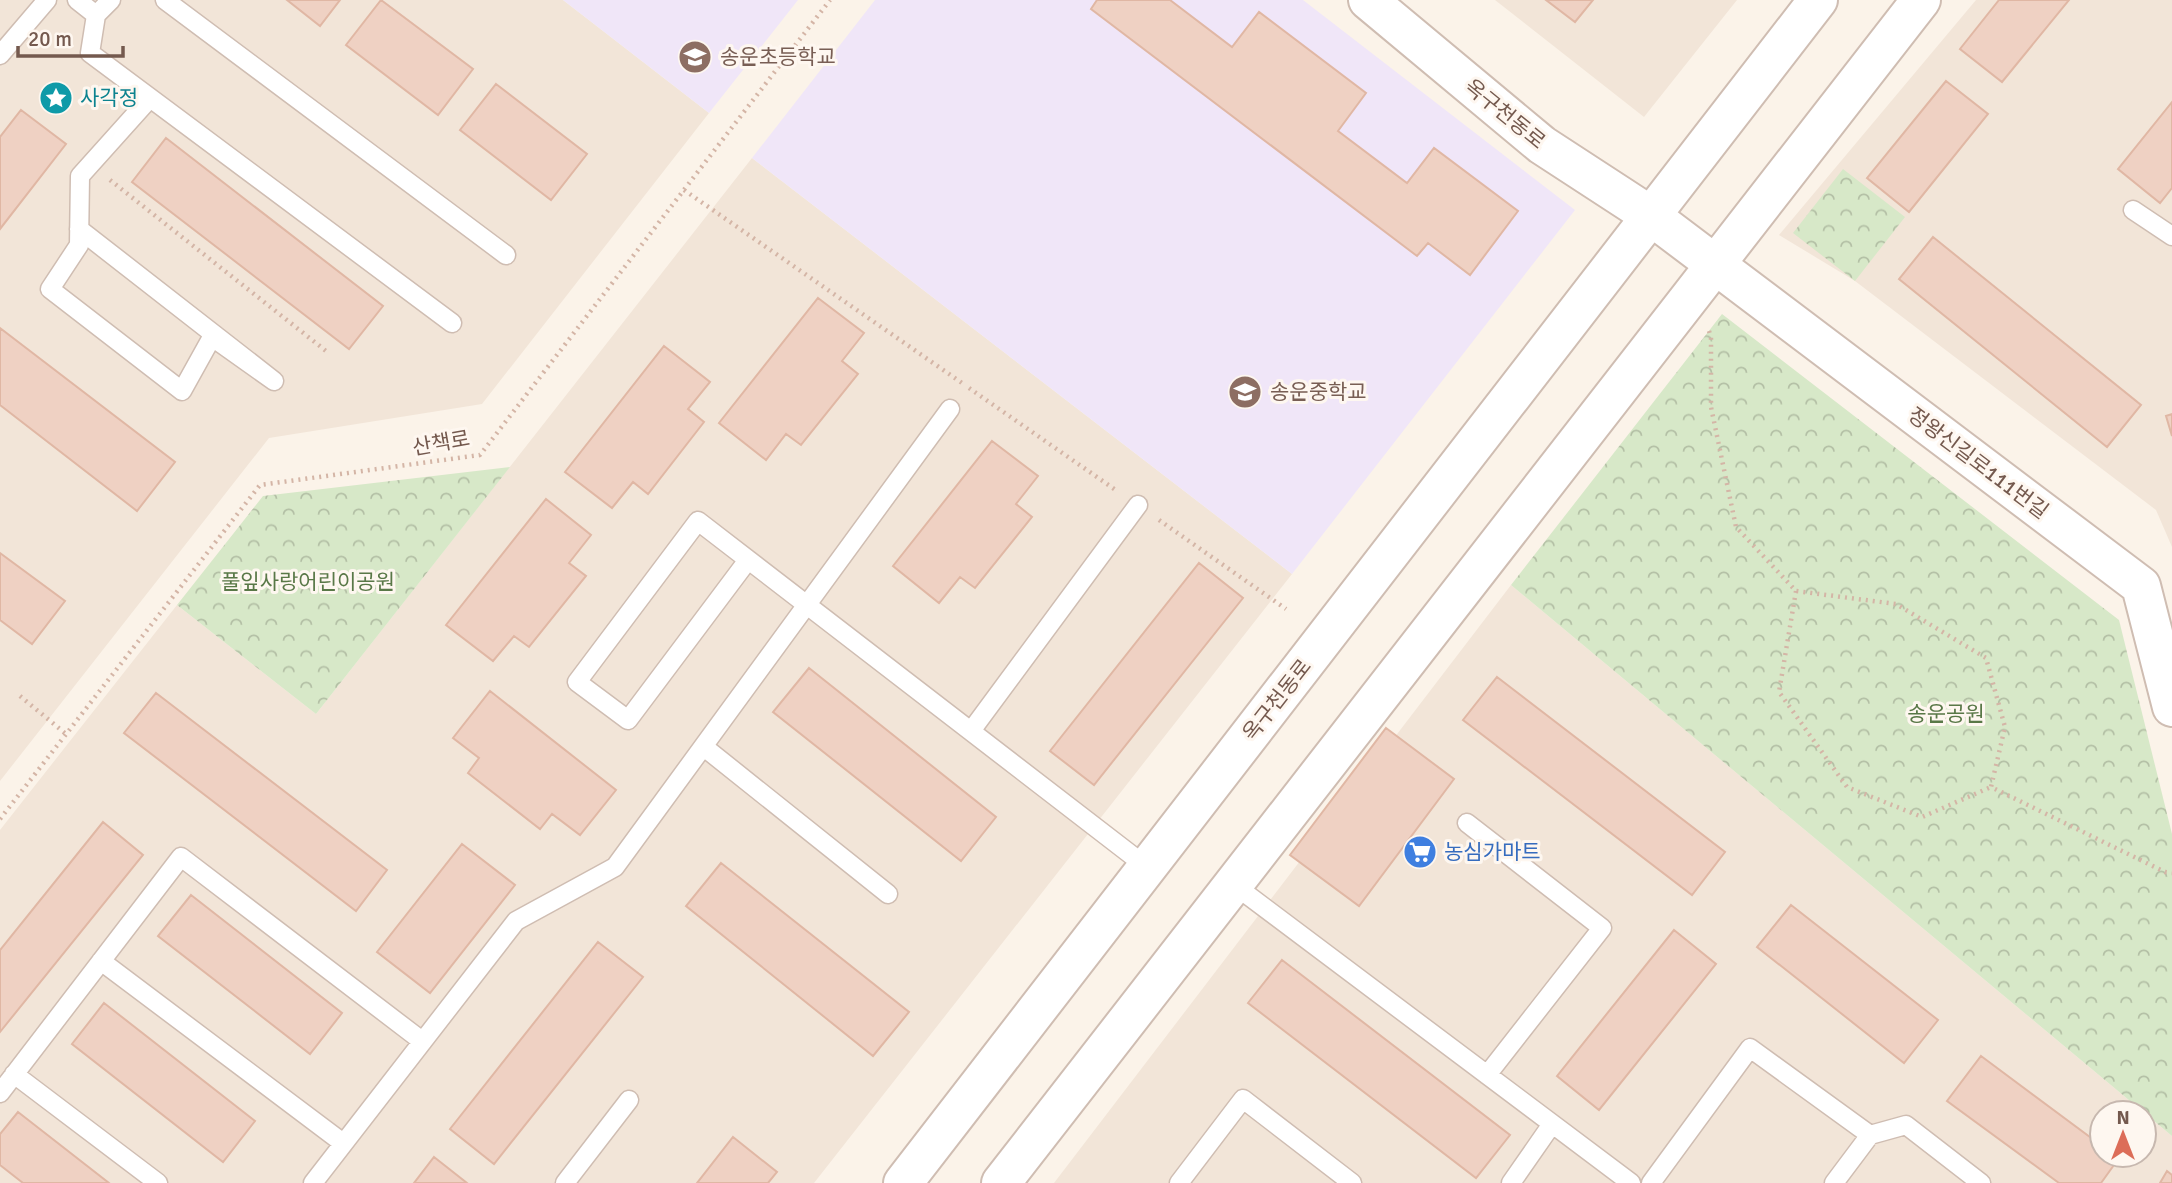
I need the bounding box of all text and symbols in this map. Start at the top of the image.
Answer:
scale bar [18,14,122,58]
text: 20 m [28,26,72,52]
school or university icon: 송운초등학교 [676,38,714,76]
place label: 송운초등학교 [720,44,836,70]
street label: 옥구천동로 [1459,73,1551,155]
place icon: 사각정 [37,79,75,117]
place label: 사각정 [80,85,138,111]
school or university icon: 송운중학교 [1226,373,1264,411]
place label: 송운중학교 [1270,379,1367,405]
street label: 정왕신길로111번길 [1903,402,2053,524]
street label: 산책로 [410,425,472,461]
park label: 풀잎사랑어린이공원 [221,569,395,595]
street label: 옥구천동로 [1237,654,1317,746]
park label: 송운공원 [1907,701,1985,727]
supermarket icon: 농심가마트 [1401,833,1439,871]
place label: 농심가마트 [1444,839,1541,865]
north arrow [2088,1099,2158,1169]
text: N [2116,1106,2130,1130]

